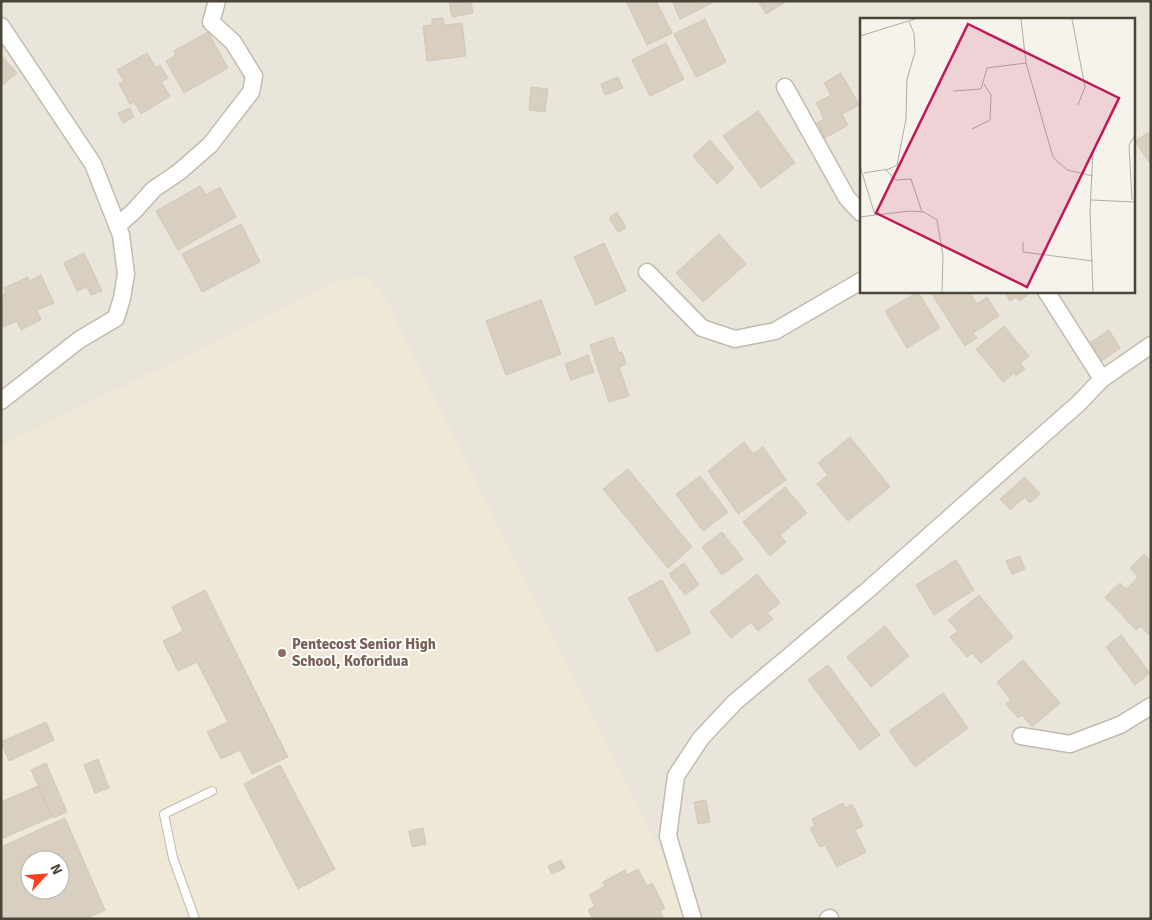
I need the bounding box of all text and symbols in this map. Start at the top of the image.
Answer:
inset map [860,18,1134,292]
place label: Pentecost Senior High School, Koforidua [292,635,436,670]
marker: Pentecost Senior High School, Koforidua [276,647,288,659]
north arrow [20,850,70,900]
text: N [46,861,66,878]

